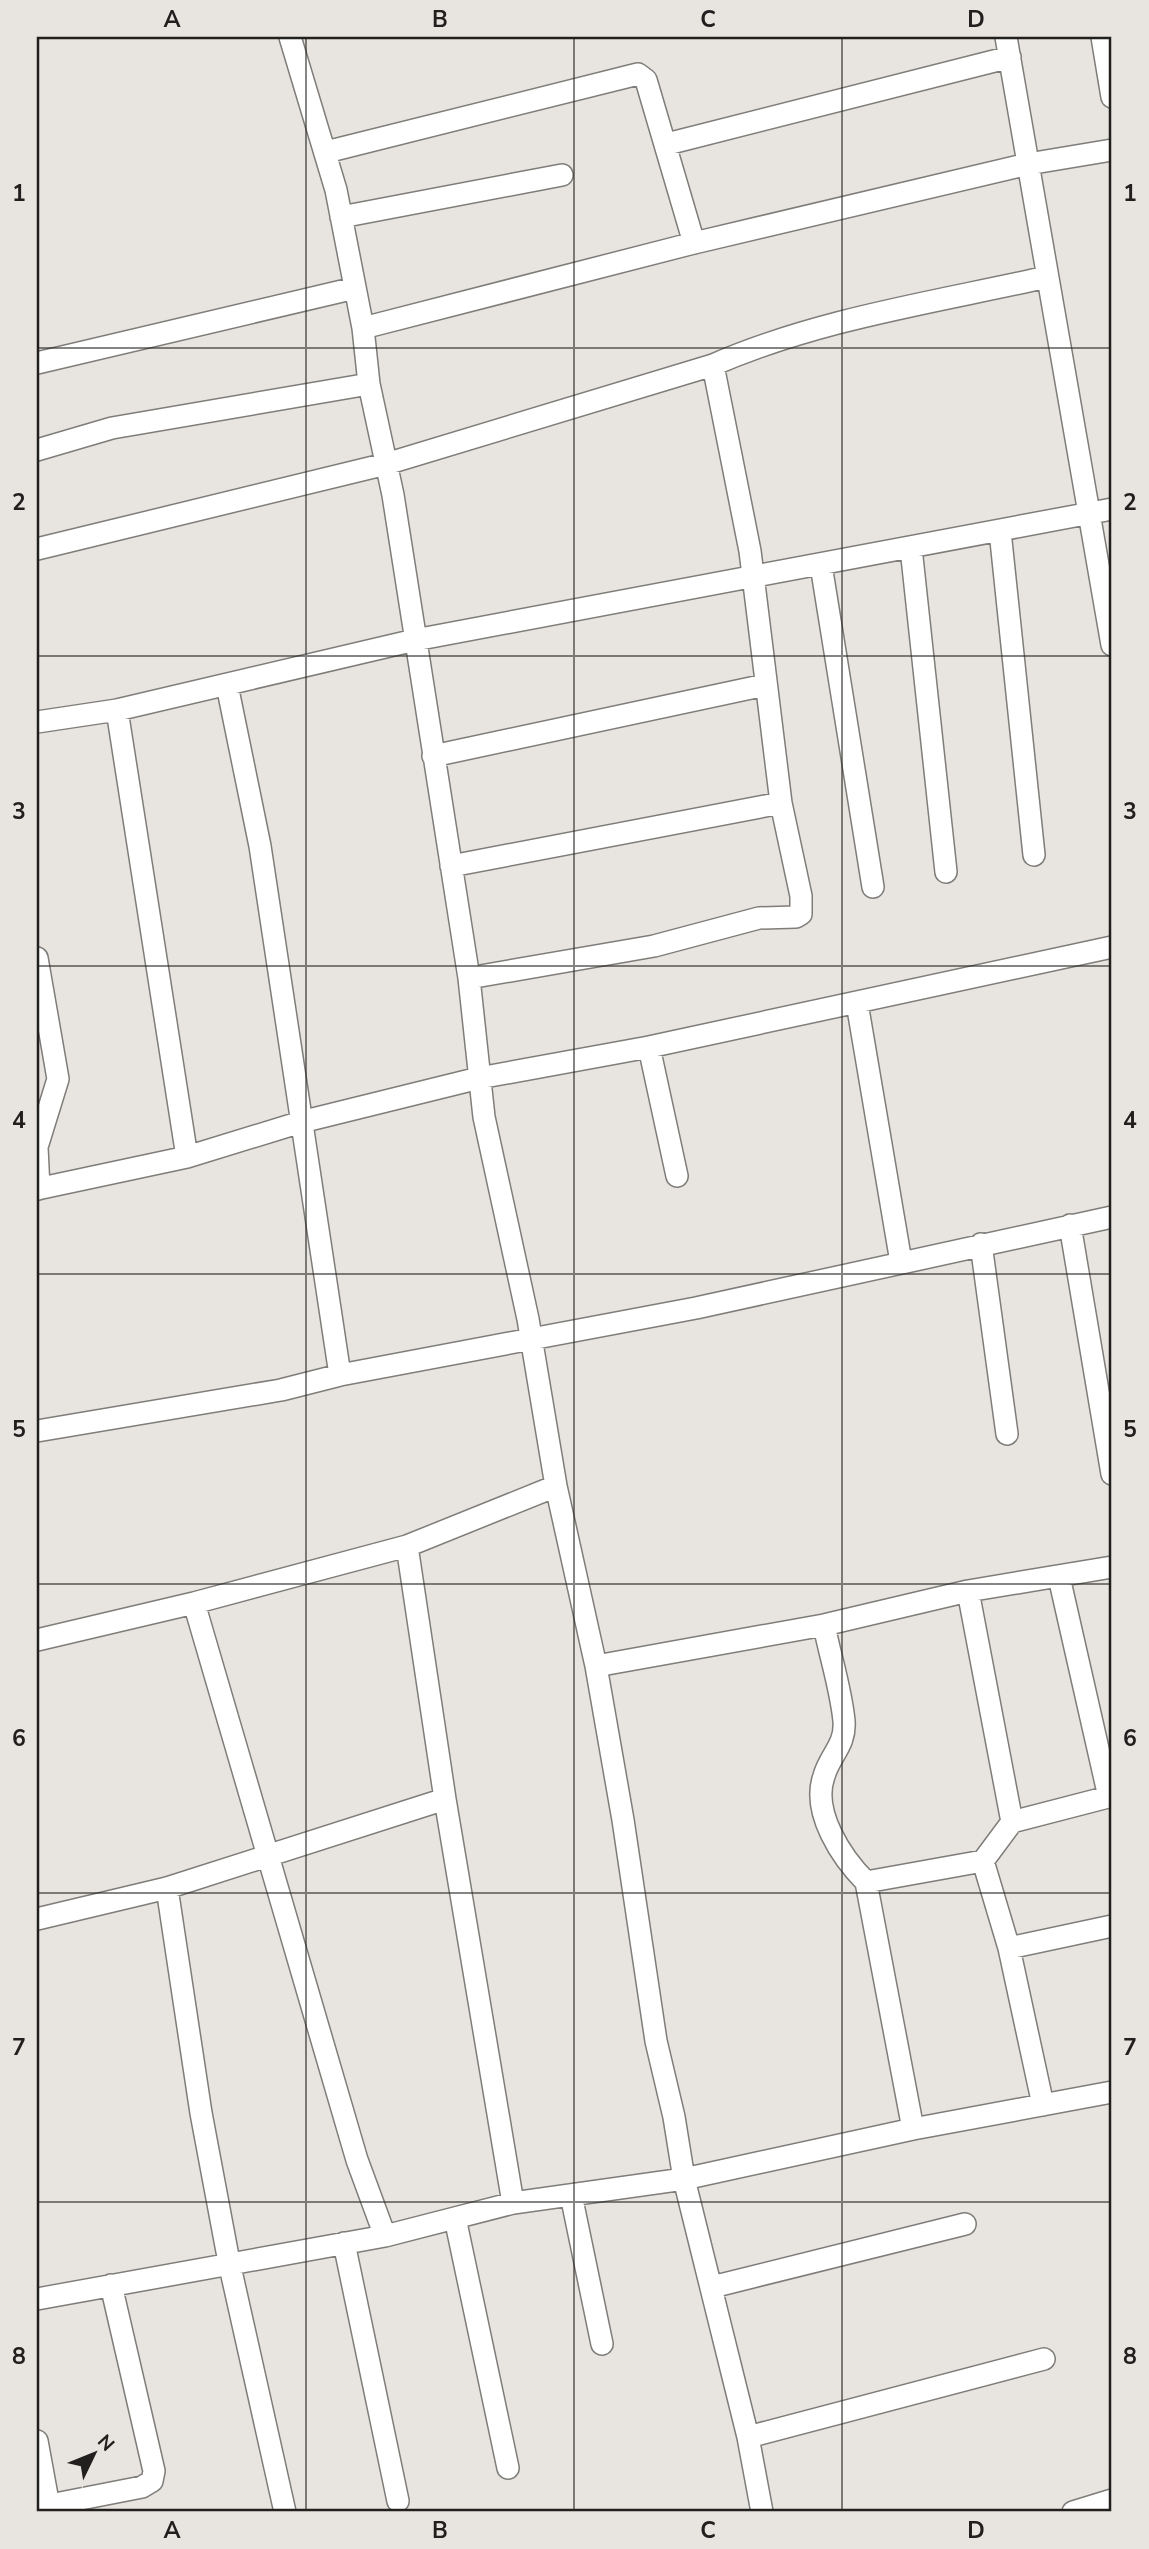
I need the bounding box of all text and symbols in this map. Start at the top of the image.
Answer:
text: A [163,4,181,35]
text: B [432,4,448,35]
text: C [700,4,716,35]
text: D [967,4,985,35]
text: 1 [12,178,26,209]
text: 1 [1123,178,1137,209]
text: 2 [12,487,26,518]
text: 2 [1123,487,1137,518]
text: 3 [12,796,26,827]
text: 3 [1123,796,1137,827]
text: 4 [12,1105,26,1136]
text: 4 [1123,1105,1137,1136]
text: 5 [12,1414,26,1445]
text: 5 [1123,1414,1137,1445]
text: 6 [12,1723,26,1754]
text: 6 [1123,1723,1137,1754]
text: 7 [12,2032,26,2063]
text: 7 [1123,2032,1137,2063]
text: 8 [12,2341,26,2372]
text: 8 [1123,2341,1137,2372]
north arrow [60,2420,130,2490]
text: N [91,2429,120,2457]
text: A [163,2515,181,2546]
text: B [432,2515,448,2546]
text: C [700,2515,716,2546]
text: D [967,2515,985,2546]

